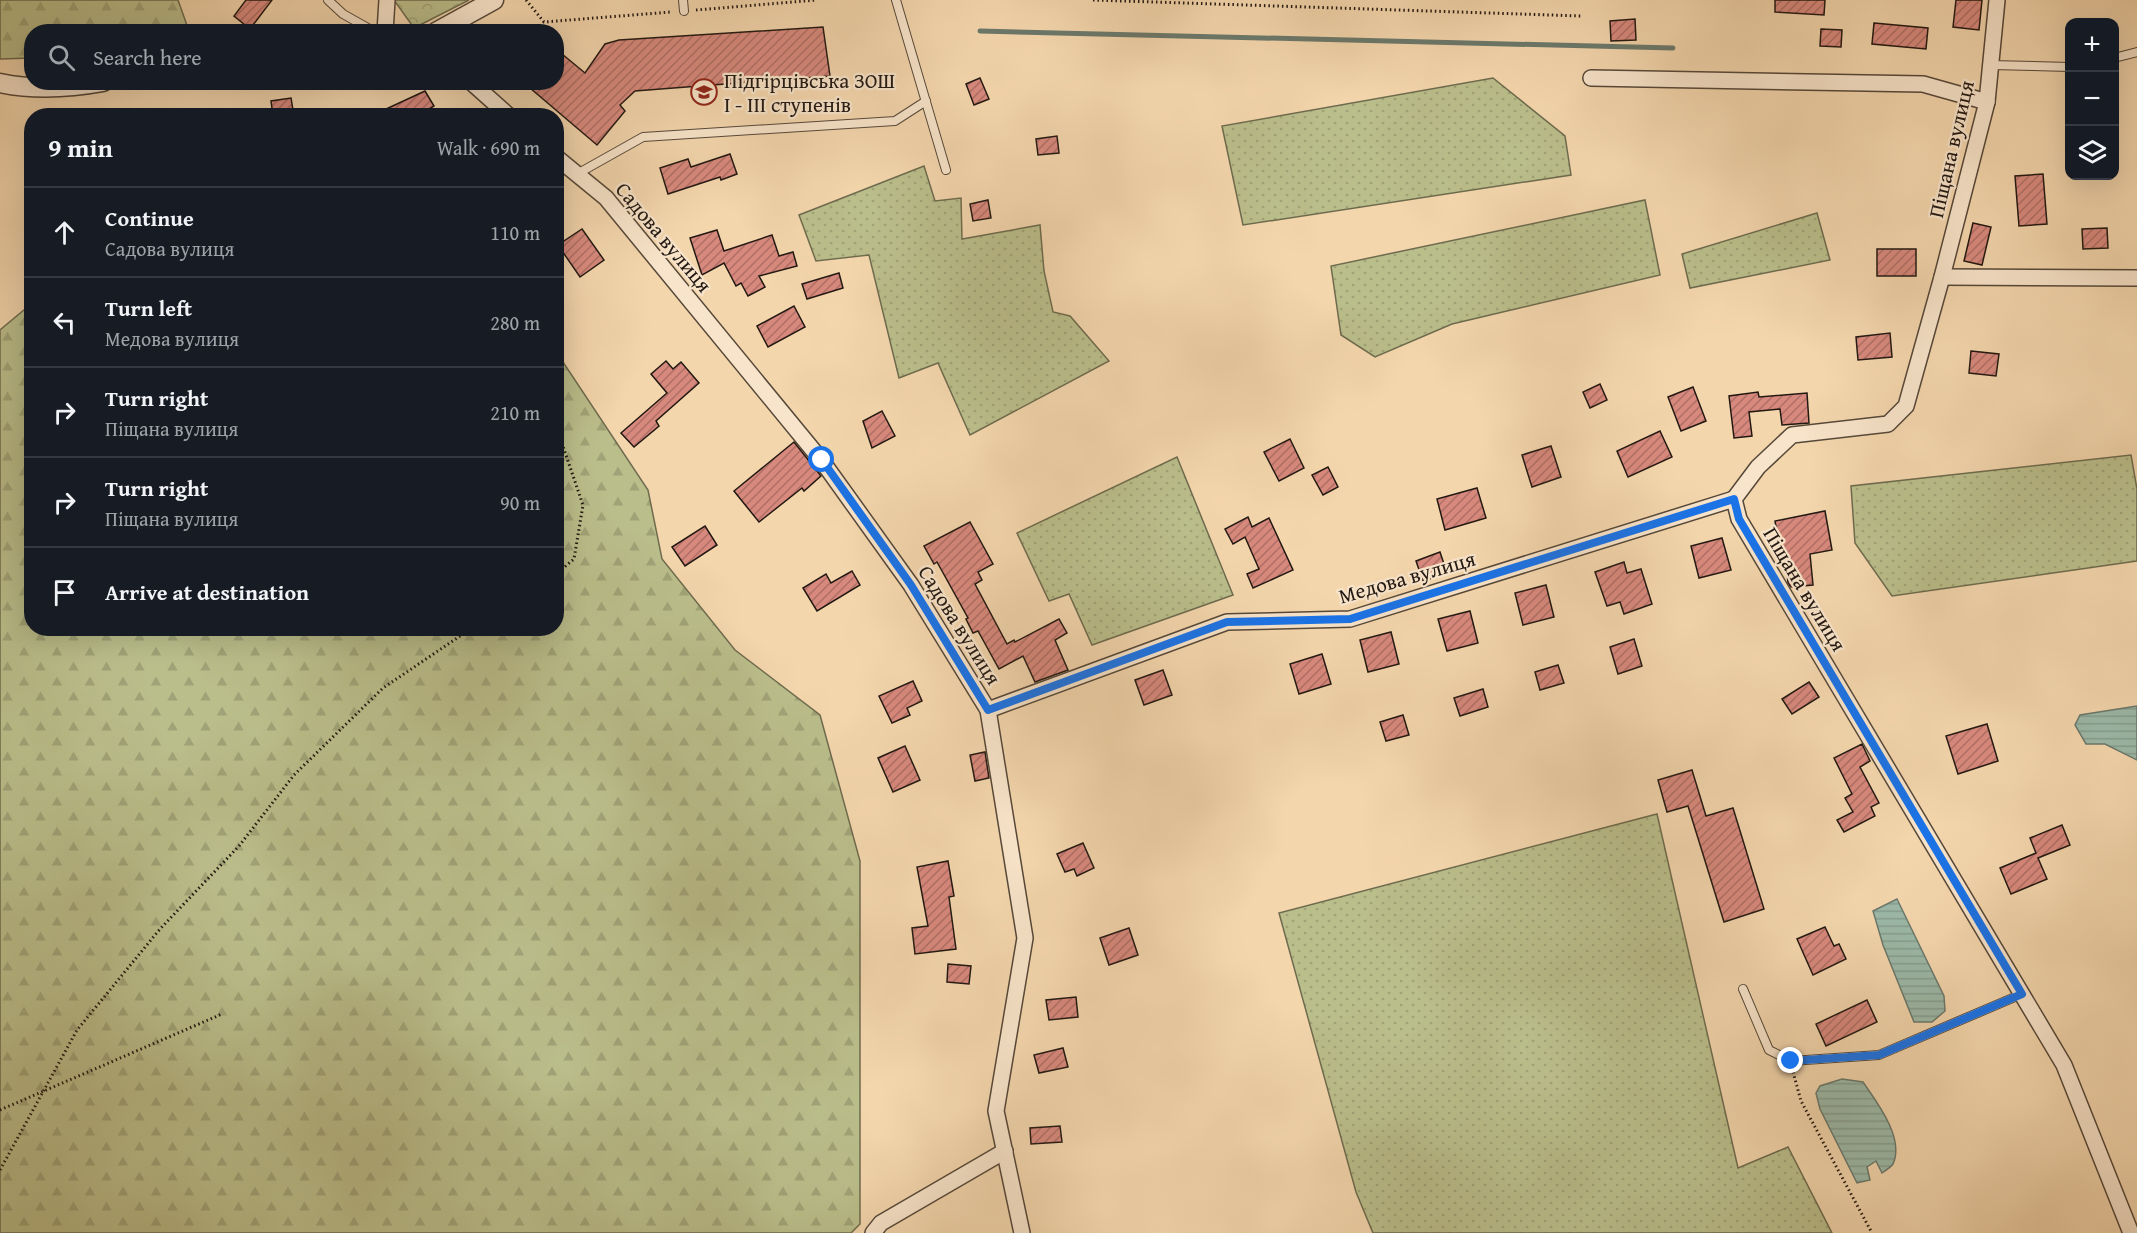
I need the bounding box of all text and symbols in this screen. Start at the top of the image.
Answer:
map controls [2065,18,2119,180]
button: + [2065,18,2119,72]
search box [24,24,564,90]
icon: search [45,41,78,74]
text: Search here [93,41,202,73]
place label: Підгірцівська ЗОШ І - ІІІ ступенів [724,65,895,120]
button: − [2065,72,2119,126]
school or university icon: Підгірцівська ЗОШ І - ІІІ ступенів [689,77,719,107]
street label: Піщана вулиця [1920,77,1982,221]
button: layers [2065,126,2119,180]
text: 9 min [48,128,113,167]
text: Walk · 690 m [437,133,540,162]
street label: Садова вулиця [608,175,720,299]
text: Continue [105,202,194,234]
icon: ahead [48,216,81,249]
text: 110 m [490,218,540,247]
text: Садова вулиця [105,234,235,263]
text: Turn left [105,292,192,324]
icon: left [48,306,81,339]
text: 280 m [490,308,540,337]
text: Медова вулиця [105,324,239,353]
text: Turn right [105,382,208,414]
icon: right [48,396,81,429]
text: 210 m [490,398,540,427]
text: Піщана вулиця [105,414,238,443]
route start [808,446,834,472]
text: Turn right [105,472,208,504]
icon: right [48,486,81,519]
text: 90 m [500,488,540,517]
text: Піщана вулиця [105,504,238,533]
street label: Піщана вулиця [1756,521,1855,657]
street label: Медова вулиця [1335,543,1479,611]
street label: Садова вулиця [911,559,1009,691]
icon: arrive [48,576,81,609]
text: Arrive at destination [105,576,309,608]
route end [1777,1047,1803,1073]

